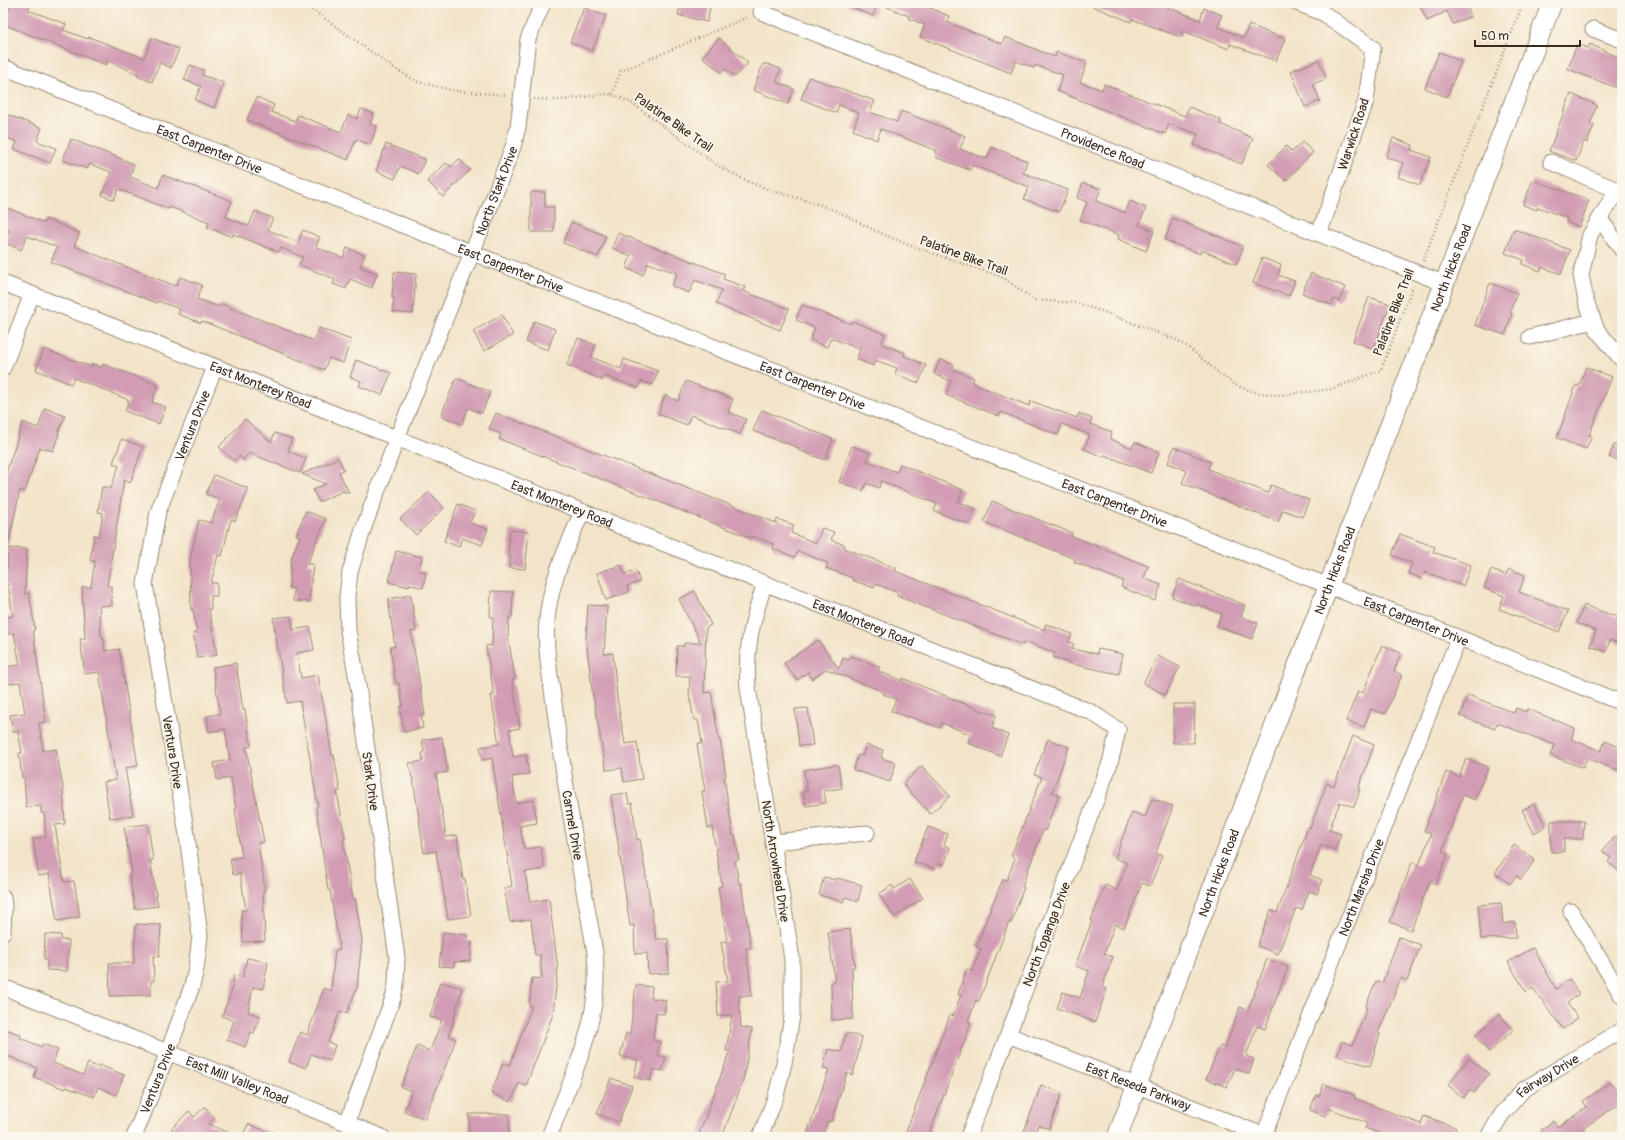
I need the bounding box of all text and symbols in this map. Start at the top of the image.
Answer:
scale bar [1475,22,1580,48]
text: 50 m [1481,29,1509,44]
street label: Palatine Bike Trail [631,90,716,156]
street label: Warwick Road [1335,96,1373,172]
street label: East Carpenter Drive [154,122,265,178]
street label: Providence Road [1058,125,1147,173]
street label: North Stark Drive [473,144,522,238]
street label: North Hicks Road [1427,222,1475,314]
street label: Palatine Bike Trail [917,233,1010,279]
street label: East Carpenter Drive [455,241,566,297]
street label: Palatine Bike Trail [1370,266,1418,358]
street label: East Monterey Road [207,358,313,413]
street label: East Carpenter Drive [757,358,868,414]
street label: Ventura Drive [172,388,214,463]
street label: East Carpenter Drive [1059,476,1170,532]
street label: East Monterey Road [509,477,615,532]
street label: North Hicks Road [1311,524,1359,617]
street label: East Carpenter Drive [1361,594,1471,650]
street label: East Monterey Road [810,596,916,650]
street label: Ventura Drive [158,714,186,791]
street label: Stark Drive [358,751,382,812]
street label: Carmel Drive [558,789,586,862]
street label: North Arrowhead Drive [757,799,793,924]
street label: North Hicks Road [1195,827,1243,919]
street label: North Marsha Drive [1336,836,1388,939]
street label: North Topanga Drive [1020,879,1074,989]
street label: Ventura Drive [137,1041,180,1116]
street label: Fairway Drive [1513,1051,1583,1101]
street label: East Mill Valley Road [183,1053,291,1108]
street label: East Reseda Parkway [1083,1059,1193,1115]

